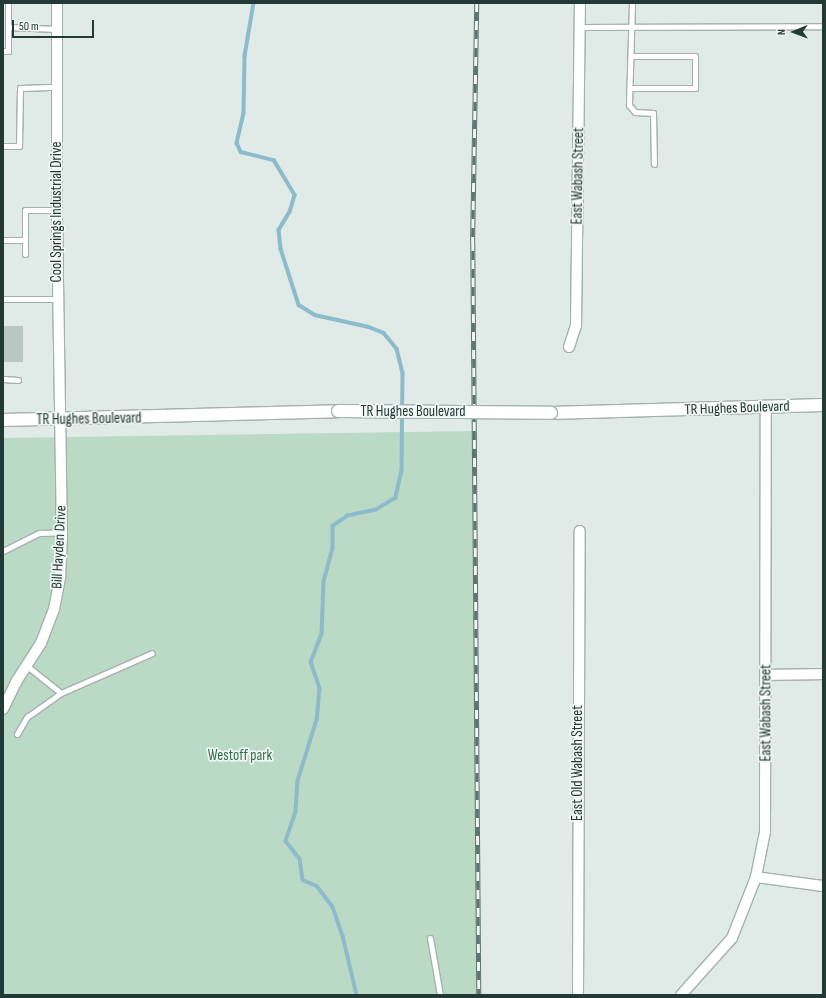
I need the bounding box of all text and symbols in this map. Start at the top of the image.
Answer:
scale bar [14,12,96,38]
north arrow [774,12,814,52]
text: 50 m [19,19,39,34]
text: N [775,29,788,35]
street label: East Wabash Street [568,127,588,225]
street label: Cool Springs Industrial Drive [48,142,66,282]
street label: TR Hughes Boulevard [684,397,790,419]
street label: TR Hughes Boulevard [360,403,466,421]
street label: TR Hughes Boulevard [36,409,142,429]
street label: Bill Hayden Drive [48,505,70,589]
street label: East Wabash Street [757,664,775,762]
street label: East Old Wabash Street [569,705,587,821]
park label: Westoff park [208,747,272,765]

